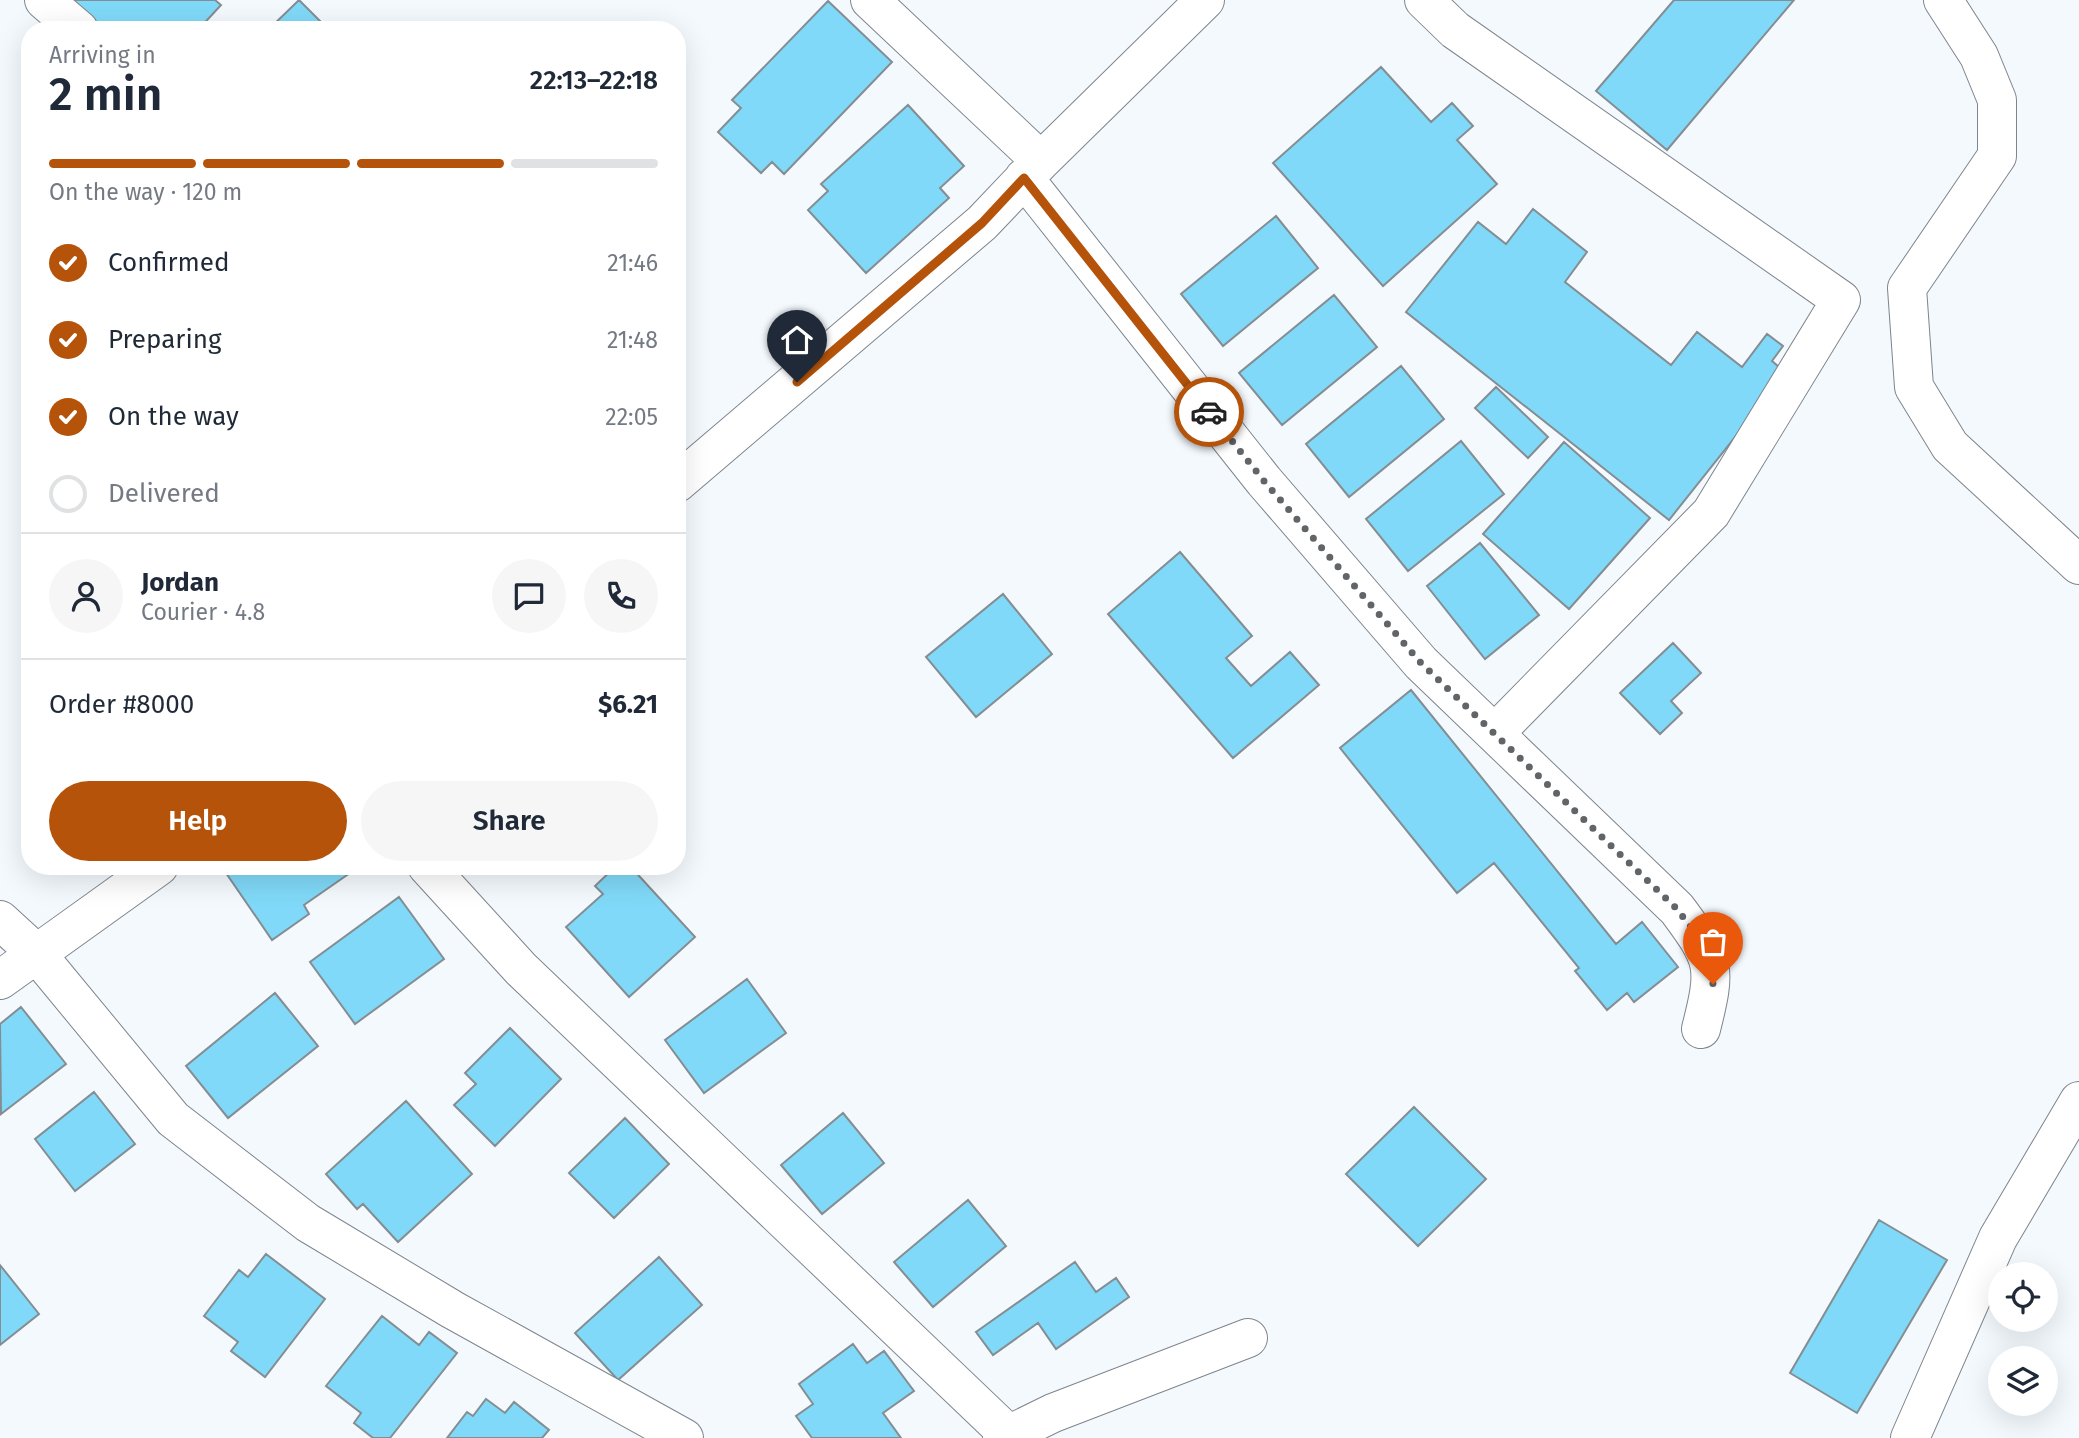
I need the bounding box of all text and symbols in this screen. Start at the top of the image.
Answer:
text: Arriving in [49,41,156,69]
text: 22:13–22:18 [530,65,658,96]
text: 2 min [49,67,162,122]
text: On the way · 120 m [49,178,242,206]
icon: check [49,244,87,282]
text: Confirmed [108,247,229,278]
text: 21:46 [607,249,658,277]
pin [767,310,827,382]
icon: check [49,321,87,359]
icon: home [778,321,816,359]
text: Preparing [108,324,221,355]
text: 21:48 [607,326,658,354]
courier [1174,377,1244,447]
icon: car [1190,393,1228,431]
icon: check [49,398,87,436]
text: On the way [108,401,239,432]
text: 22:05 [605,403,658,431]
text: Delivered [108,478,220,509]
button: person [49,559,123,633]
button: chat [492,559,566,633]
button: phone [584,559,658,633]
text: Jordan [141,567,219,598]
text: Courier · 4.8 [141,598,265,626]
text: Order #8000 [49,689,194,720]
text: $6.21 [598,689,658,720]
button: Help [49,781,347,861]
button: Share [361,781,658,861]
pin [1683,912,1743,984]
icon: bag [1694,923,1732,961]
map controls [1988,1262,2058,1416]
button: locate [1988,1262,2058,1332]
button: layers [1988,1346,2058,1416]

